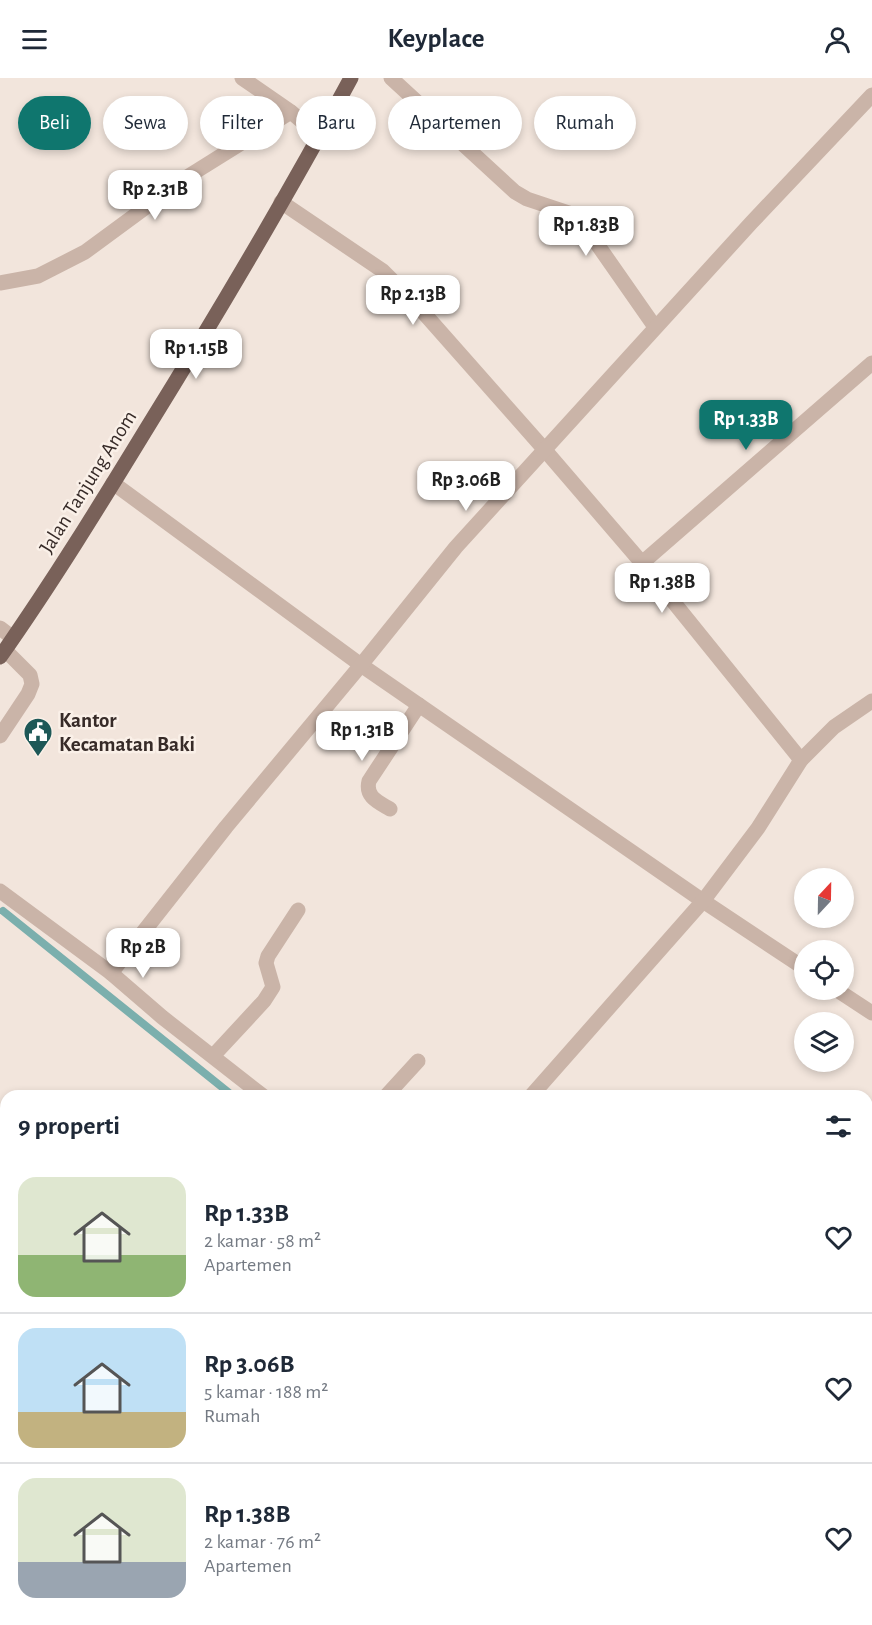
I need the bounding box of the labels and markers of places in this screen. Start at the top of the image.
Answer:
pin: Rp 2.31B [93,170,217,221]
pin: Rp 1.83B [524,206,648,257]
pin: Rp 2.13B [351,275,475,326]
pin: Rp 1.15B [134,329,258,380]
pin: Rp 1.33B [684,400,808,451]
pin: Rp 3.06B [404,461,528,512]
pin: Rp 1.38B [600,563,724,614]
place label: Kantor Kecamatan Baki [59,710,195,755]
pin: Rp 1.31B [300,711,424,762]
public building icon: Kantor Kecamatan Baki [22,716,54,758]
pin: Rp 2B [101,928,185,979]

